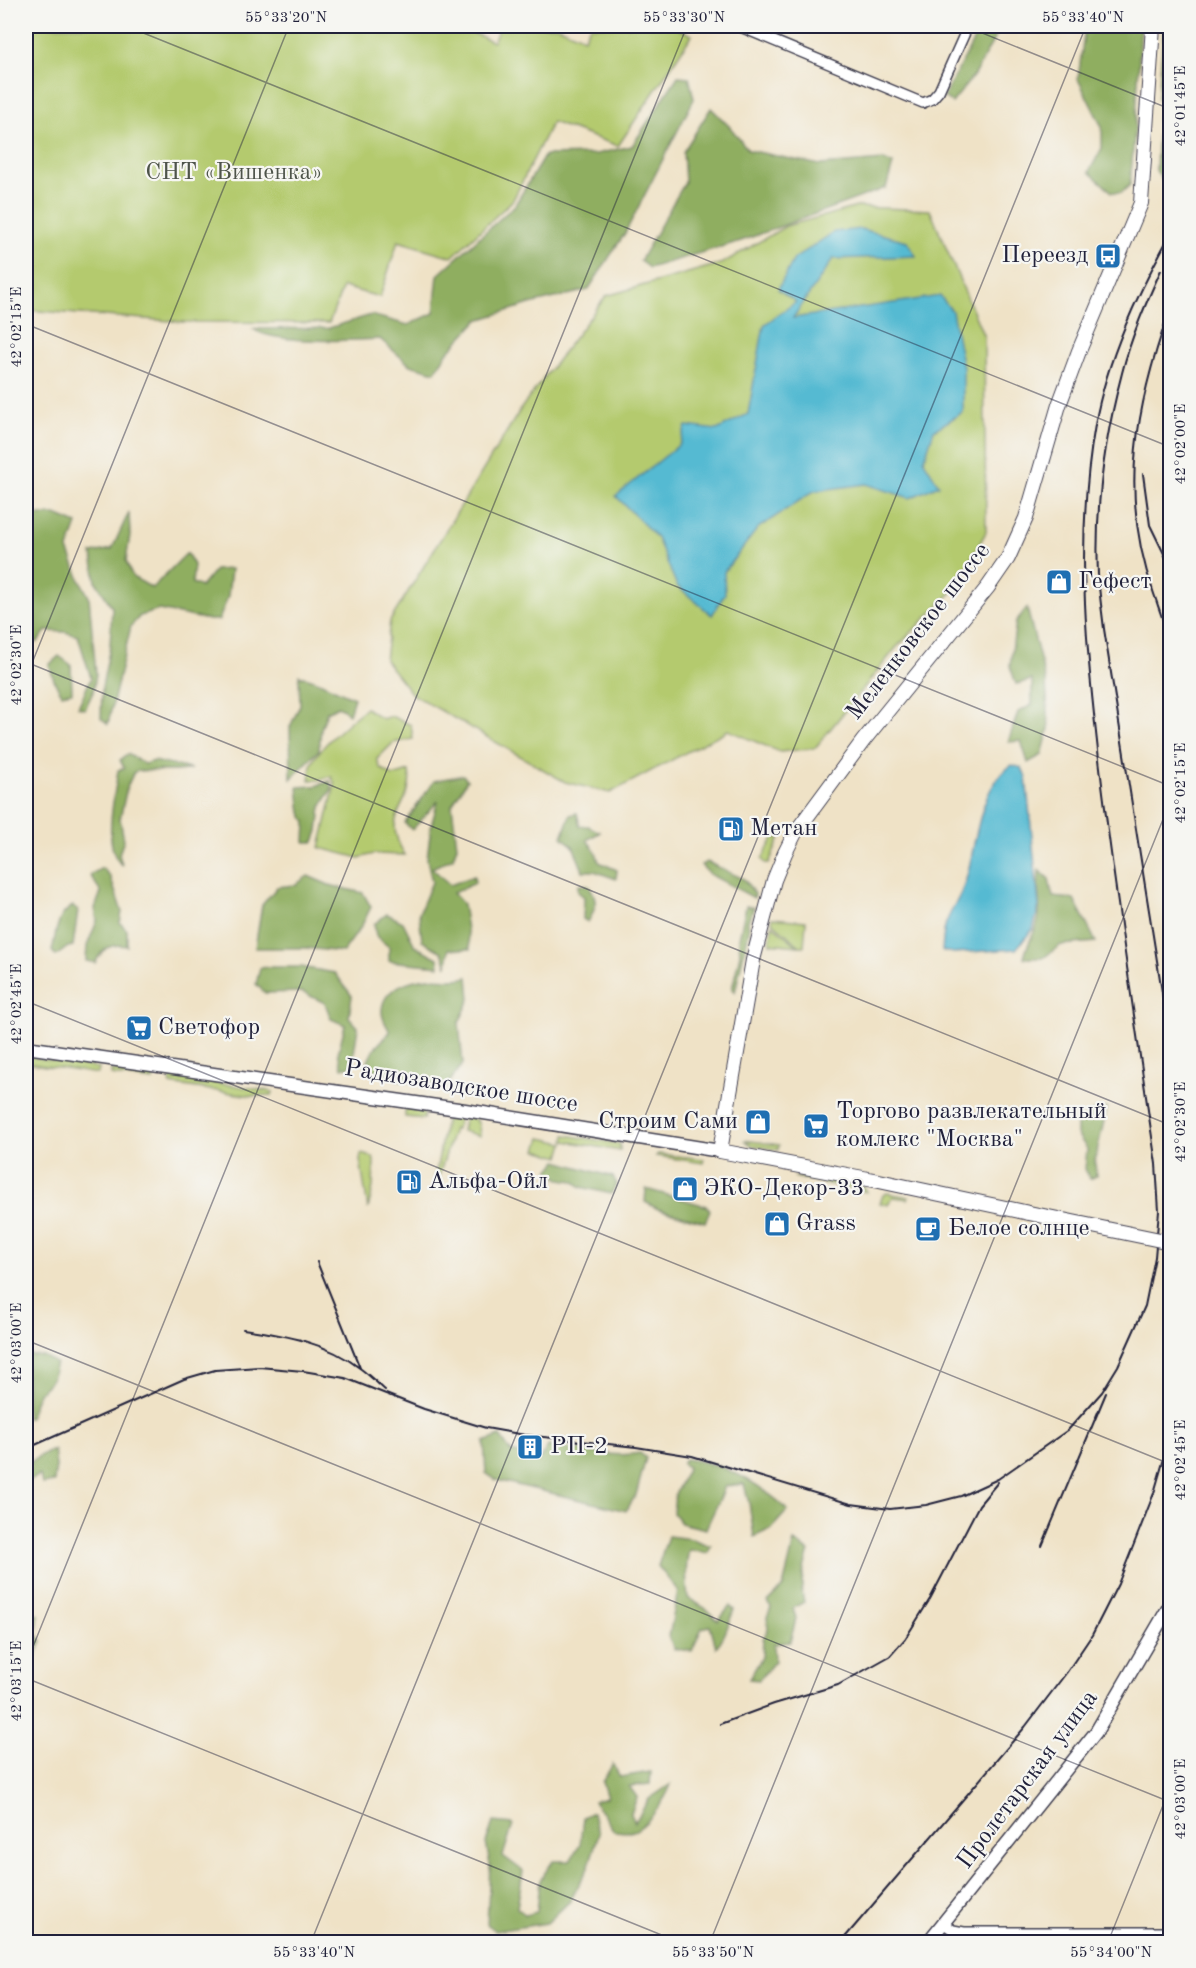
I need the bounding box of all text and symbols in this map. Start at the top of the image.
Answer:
text: 55°33'20"N [245,11,327,26]
text: 55°33'30"N [643,11,725,26]
text: 55°33'40"N [1042,11,1124,26]
text: 42°01'45"E [1174,66,1189,146]
park label: СНТ «Вишенка» [145,161,323,185]
bus stop icon: Переезд [1093,241,1123,271]
place label: Переезд [1001,244,1088,268]
text: 42°02'15"E [10,287,25,367]
text: 42°02'00"E [1174,404,1189,484]
street label: Меленковское шоссе [843,539,995,725]
shop icon: Гефест [1044,567,1074,597]
place label: Гефест [1078,570,1152,594]
text: 42°02'30"E [10,625,25,705]
text: 42°02'15"E [1174,743,1189,823]
fuel station icon: Метан [716,814,746,844]
place label: Метан [750,817,818,841]
text: 42°02'45"E [10,964,25,1044]
supermarket icon: Светофор [124,1013,154,1043]
place label: Светофор [158,1016,260,1040]
street label: Радиозаводское шоссе [343,1057,579,1117]
text: 42°02'30"E [1174,1082,1189,1162]
place label: Торгово развлекательный комлекс "Москва" [836,1100,1107,1152]
shop icon: Строим Сами [743,1107,773,1137]
place label: Строим Сами [598,1110,738,1134]
supermarket icon: Торгово развлекательный комлекс "Москва" [801,1111,831,1141]
fuel station icon: Альфа-Ойл [394,1167,424,1197]
place label: Альфа-Ойл [428,1170,548,1194]
shop icon: ЭКО-Декор-33 [670,1174,700,1204]
place label: ЭКО-Декор-33 [704,1177,864,1201]
shop icon: Grass [762,1209,792,1239]
place label: Grass [796,1212,856,1236]
cafe icon: Белое солнце [913,1214,943,1244]
place label: Белое солнце [948,1217,1090,1241]
text: 42°03'00"E [10,1303,25,1383]
text: 42°02'45"E [1174,1420,1189,1500]
building icon: РП-2 [515,1432,545,1462]
place label: РП-2 [550,1435,608,1459]
text: 42°03'15"E [10,1641,25,1721]
street label: Пролетарская улица [953,1686,1103,1874]
text: 42°03'00"E [1174,1759,1189,1839]
text: 55°33'40"N [273,1946,355,1961]
text: 55°33'50"N [672,1946,754,1961]
text: 55°34'00"N [1070,1946,1152,1961]

